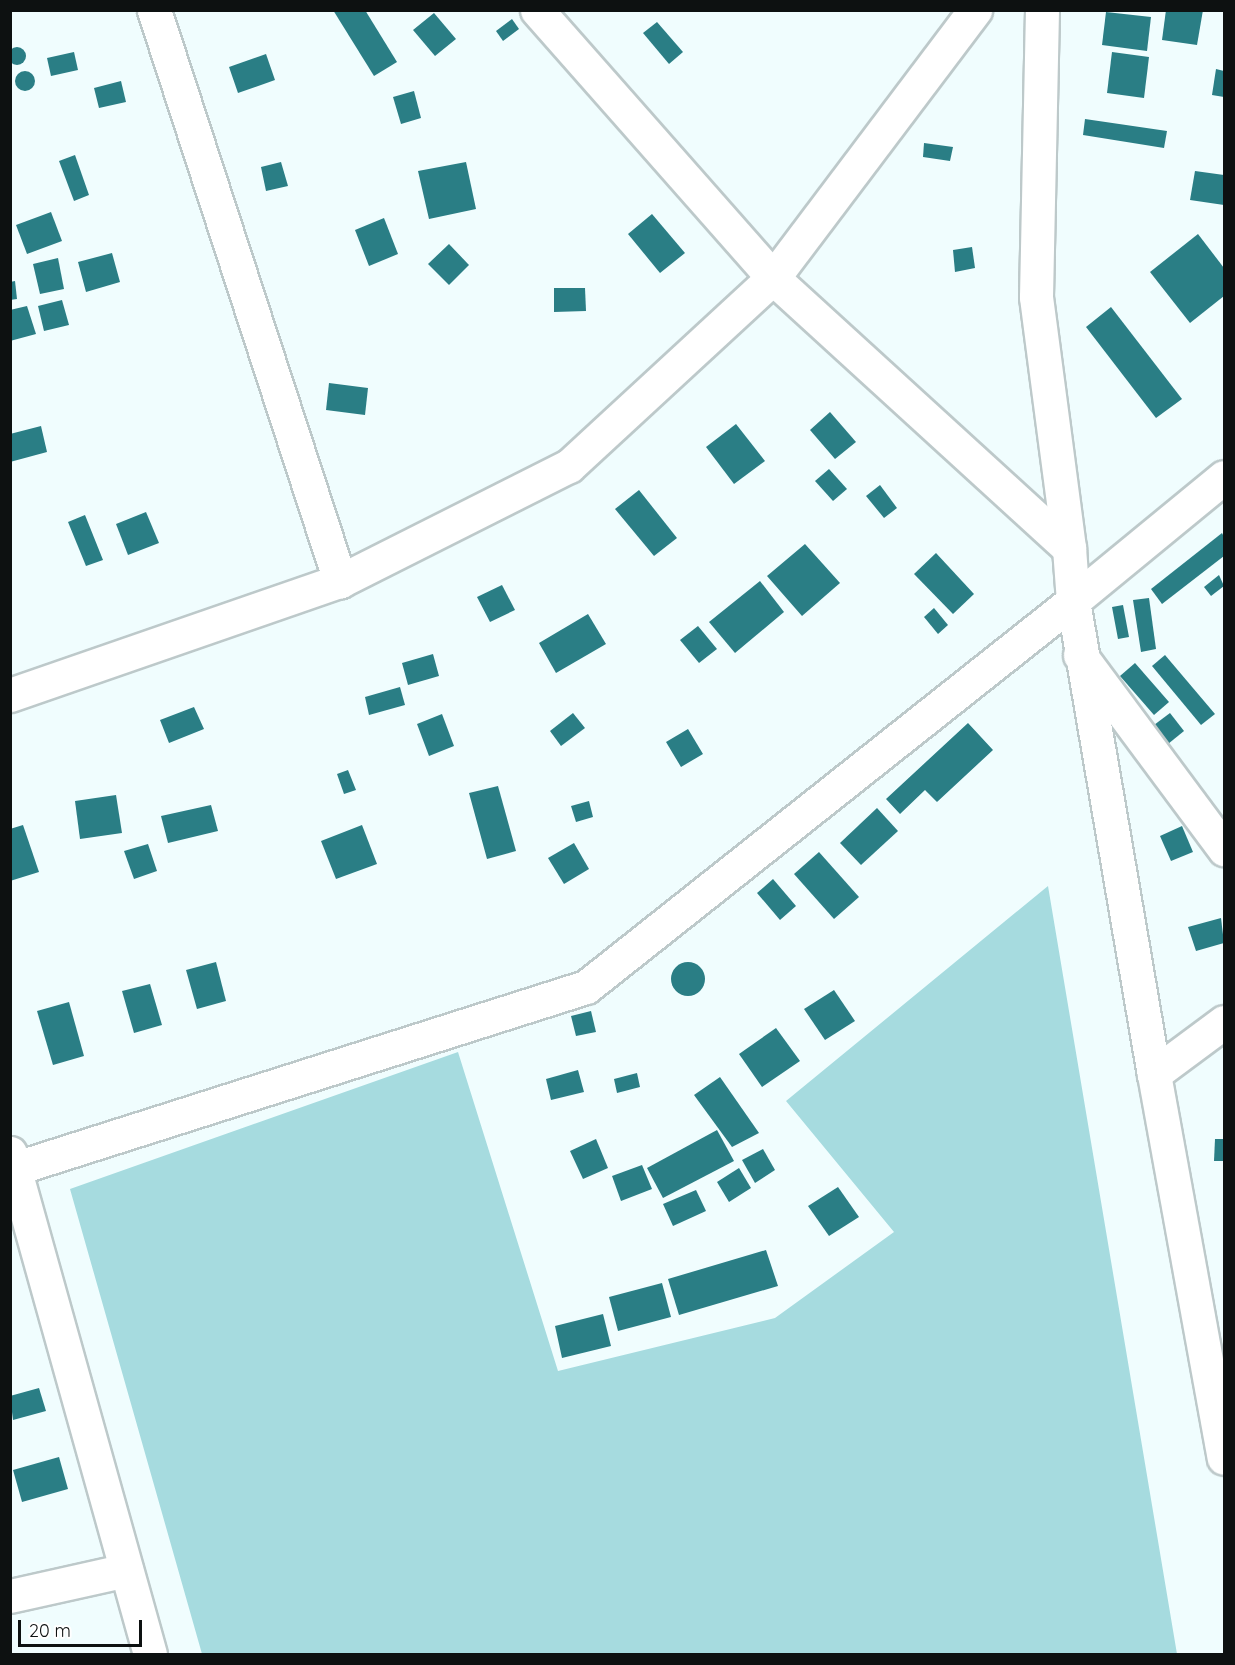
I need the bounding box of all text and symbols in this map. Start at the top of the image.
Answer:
scale bar [21,1608,146,1646]
text: 20 m [29,1619,71,1642]

